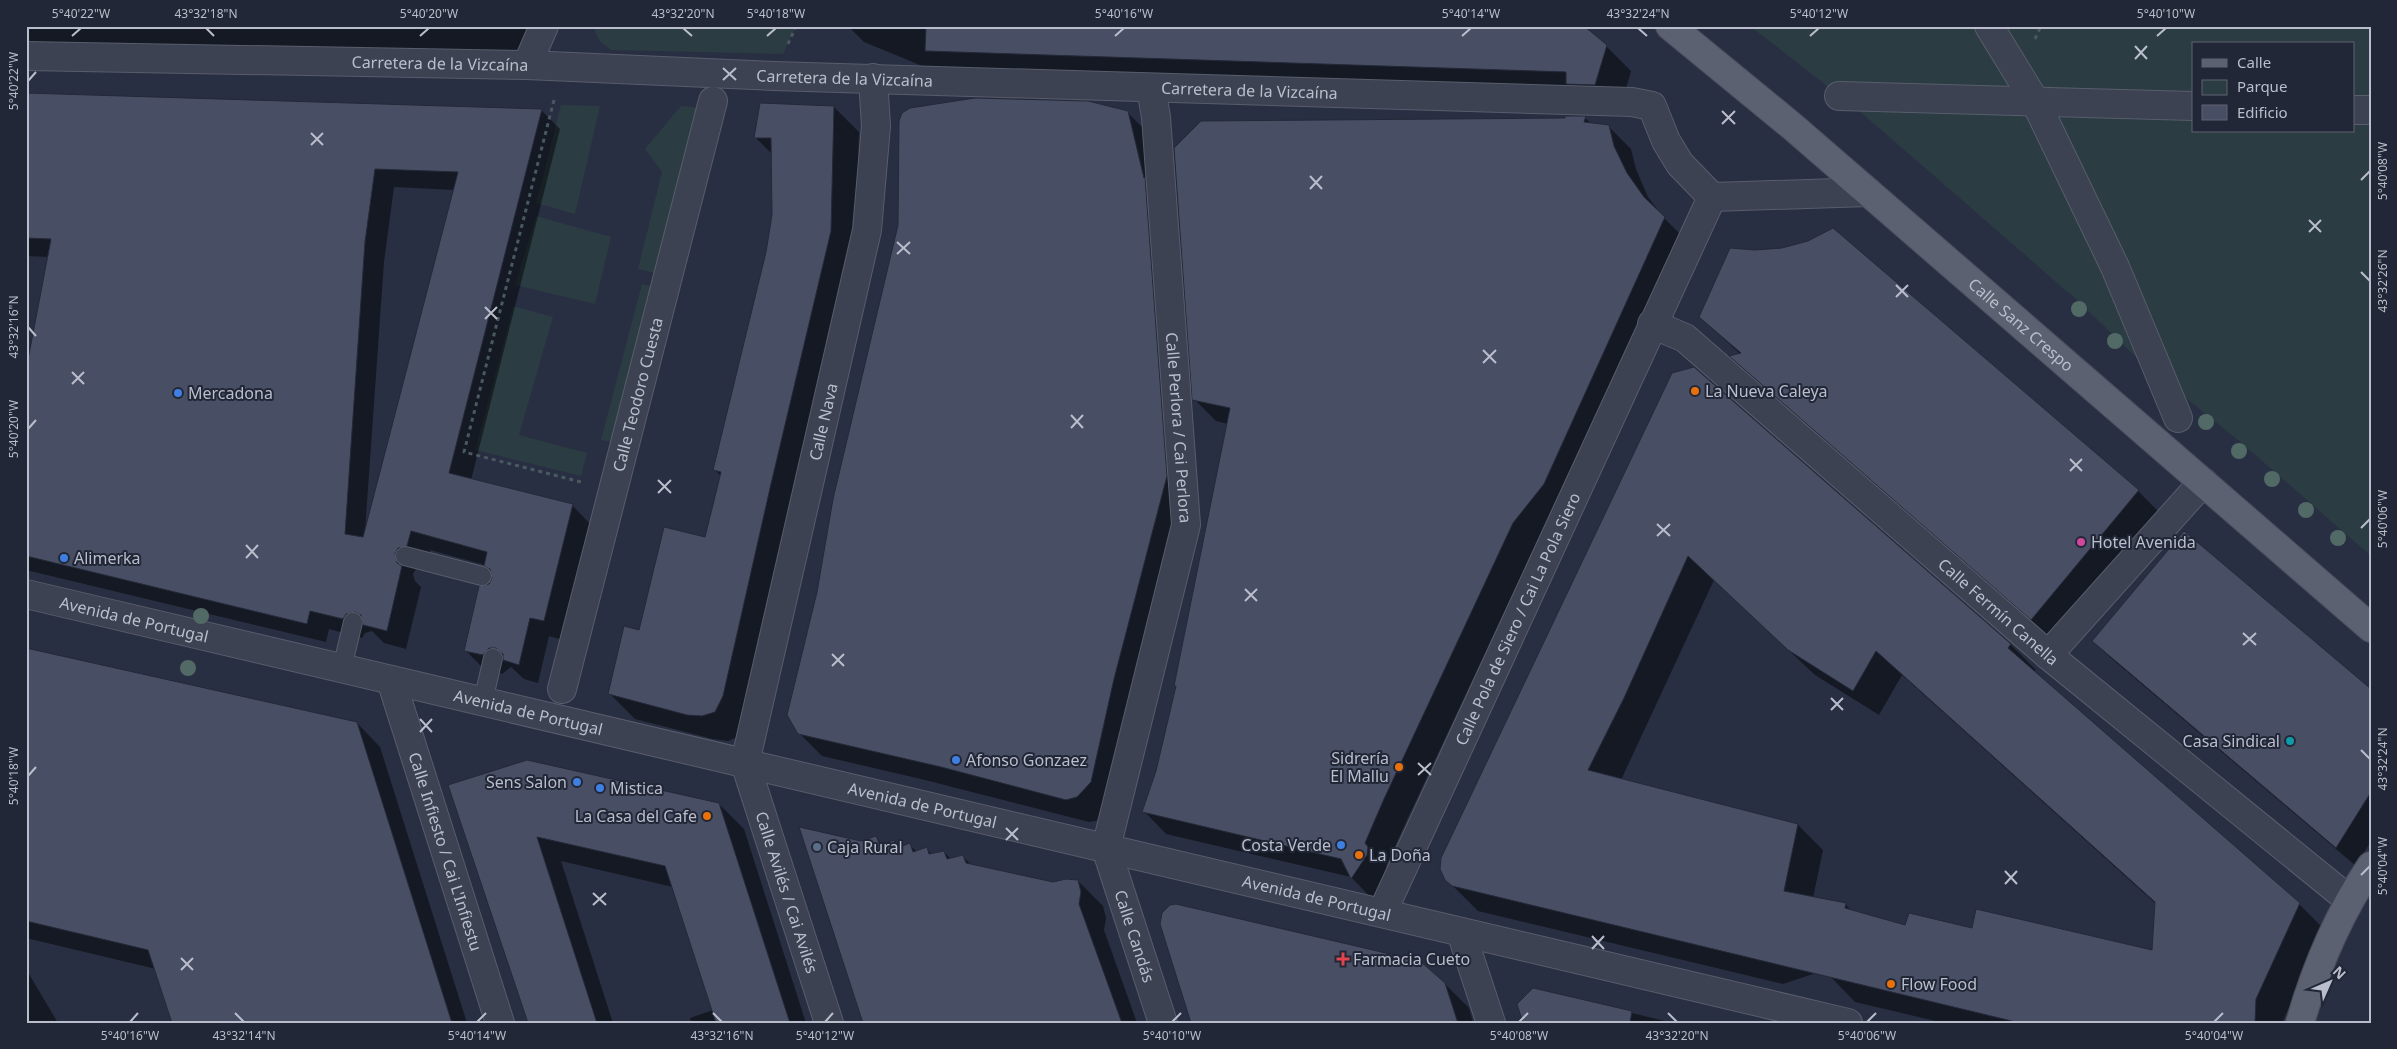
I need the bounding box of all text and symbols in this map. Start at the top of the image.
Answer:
text: 5°40'22"W [52,5,110,22]
text: 43°32'18"N [174,5,238,22]
text: 5°40'20"W [400,5,458,22]
text: 43°32'20"N [651,5,715,22]
text: 5°40'18"W [747,5,805,22]
text: 5°40'16"W [1095,5,1153,22]
text: 5°40'14"W [1442,5,1500,22]
text: 43°32'24"N [1606,5,1670,22]
text: 5°40'12"W [1790,5,1848,22]
text: 5°40'10"W [2137,5,2195,22]
legend [2192,42,2354,132]
street label: Carretera de la Vizcaína [351,51,528,76]
text: 5°40'22"W [5,52,22,110]
text: Calle [2237,52,2271,72]
street label: Carretera de la Vizcaína [756,64,933,92]
text: Parque [2237,76,2287,96]
street label: Carretera de la Vizcaína [1161,77,1338,104]
text: Edificio [2237,102,2288,122]
text: 5°40'08"W [2374,142,2391,200]
text: 43°32'26"N [2374,249,2391,313]
street label: Calle Sanz Crespo [1964,273,2078,376]
text: 43°32'16"N [5,295,22,359]
street label: Calle Teodoro Cuesta [607,315,668,474]
street label: Calle Perlora / Cai Perlora [1161,332,1197,524]
place label: La Nueva Caleya [1705,380,1828,402]
street label: Calle Nava [804,381,843,463]
place label: Mercadona [188,382,273,404]
marker: La Nueva Caleya [1689,385,1701,397]
marker: Mercadona [172,387,184,399]
text: 5°40'20"W [5,400,22,458]
street label: Calle Pola de Siero / Cai La Pola Siero [1450,489,1585,749]
text: 5°40'06"W [2374,490,2391,548]
place label: Hotel Avenida [2091,531,2196,553]
marker: Hotel Avenida [2075,536,2087,548]
place label: Alimerka [74,547,141,569]
marker: Alimerka [58,552,70,564]
street label: Calle Fermín Canella [1934,553,2063,670]
street label: Avenida de Portugal [57,591,211,648]
street label: Avenida de Portugal [452,684,605,740]
text: 43°32'24"N [2374,727,2391,791]
place label: Casa Sindical [2183,730,2280,752]
marker: Casa Sindical [2284,735,2296,747]
text: 5°40'18"W [5,747,22,805]
place label: Sidrería El Mallu [1330,747,1389,787]
street label: Calle Infiesto / Cai L'Infiestu [404,749,487,954]
place label: Afonso Gonzaez [966,749,1087,771]
marker: Afonso Gonzaez [950,754,962,766]
marker: Sidrería El Mallu [1393,761,1405,773]
place label: Sens Salon [486,771,567,793]
marker: Sens Salon [571,776,583,788]
place label: Mistica [610,777,663,799]
street label: Avenida de Portugal [846,777,999,833]
marker: Mistica [594,782,606,794]
place label: La Casa del Cafe [575,805,697,827]
street label: Calle Avilés / Cai Avilés [750,809,823,976]
marker: La Casa del Cafe [701,810,713,822]
place label: Costa Verde [1241,834,1331,856]
place label: Caja Rural [827,836,903,858]
text: 5°40'04"W [2374,837,2391,895]
marker: Costa Verde [1335,839,1347,851]
marker: Caja Rural [811,841,823,853]
place label: La Doña [1369,844,1431,866]
marker: La Doña [1353,849,1365,861]
street label: Avenida de Portugal [1240,870,1393,926]
street label: Calle Candás [1109,887,1160,985]
place label: Farmacia Cueto [1353,948,1470,970]
marker: Farmacia Cueto [1337,953,1349,965]
north arrow [2304,956,2354,1006]
text: N [2329,962,2350,983]
place label: Flow Food [1901,973,1977,995]
marker: Flow Food [1885,978,1897,990]
text: 5°40'16"W [101,1027,159,1044]
text: 43°32'14"N [212,1027,276,1044]
text: 5°40'14"W [448,1027,506,1044]
text: 43°32'16"N [690,1027,754,1044]
text: 5°40'12"W [796,1027,854,1044]
text: 5°40'10"W [1143,1027,1201,1044]
text: 5°40'08"W [1490,1027,1548,1044]
text: 43°32'20"N [1645,1027,1709,1044]
text: 5°40'06"W [1838,1027,1896,1044]
text: 5°40'04"W [2185,1027,2243,1044]

